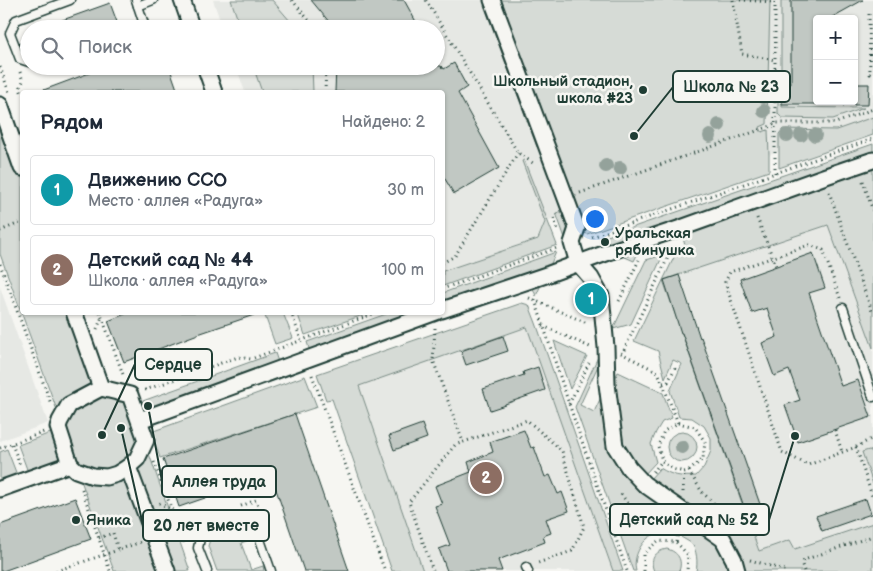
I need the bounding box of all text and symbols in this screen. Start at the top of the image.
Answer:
map controls [813,15,858,105]
button: + [813,15,858,60]
search box [20,20,445,75]
icon: search [38,34,66,62]
text: Поиск [78,36,132,59]
button: − [813,60,858,105]
callout: Школа № 23 [673,71,790,102]
place label: Школьный стадион, школа #23 [493,72,633,108]
text: Школа № 23 [683,78,779,97]
marker: Школьный стадион, школа #23 [637,84,649,96]
text: Рядом [40,110,103,135]
text: Найдено: 2 [341,113,425,132]
text: Движению ССО [88,169,227,192]
text: 1 [54,181,60,200]
text: 30 m [387,181,424,200]
text: Место · аллея «Радуга» [88,192,263,211]
your location [582,206,608,232]
place label: Уральская рябинушка [615,224,695,260]
marker: Уральская рябинушка [599,236,611,248]
text: Детский сад № 44 [88,249,253,272]
text: 2 [52,261,62,280]
text: 100 m [381,261,424,280]
text: Школа · аллея «Радуга» [88,272,268,291]
pin: 1 [575,280,607,318]
callout: Сердце [135,349,212,380]
text: Сердце [144,356,202,375]
pin: 2 [470,459,502,497]
callout: Аллея труда [162,466,276,497]
text: Аллея труда [171,473,266,492]
callout: Детский сад № 52 [610,504,769,535]
callout: 20 лет вместе [143,510,269,541]
place label: Яника [86,511,131,530]
text: Детский сад № 52 [619,511,759,530]
marker: Яника [70,514,82,526]
text: 20 лет вместе [153,517,259,536]

